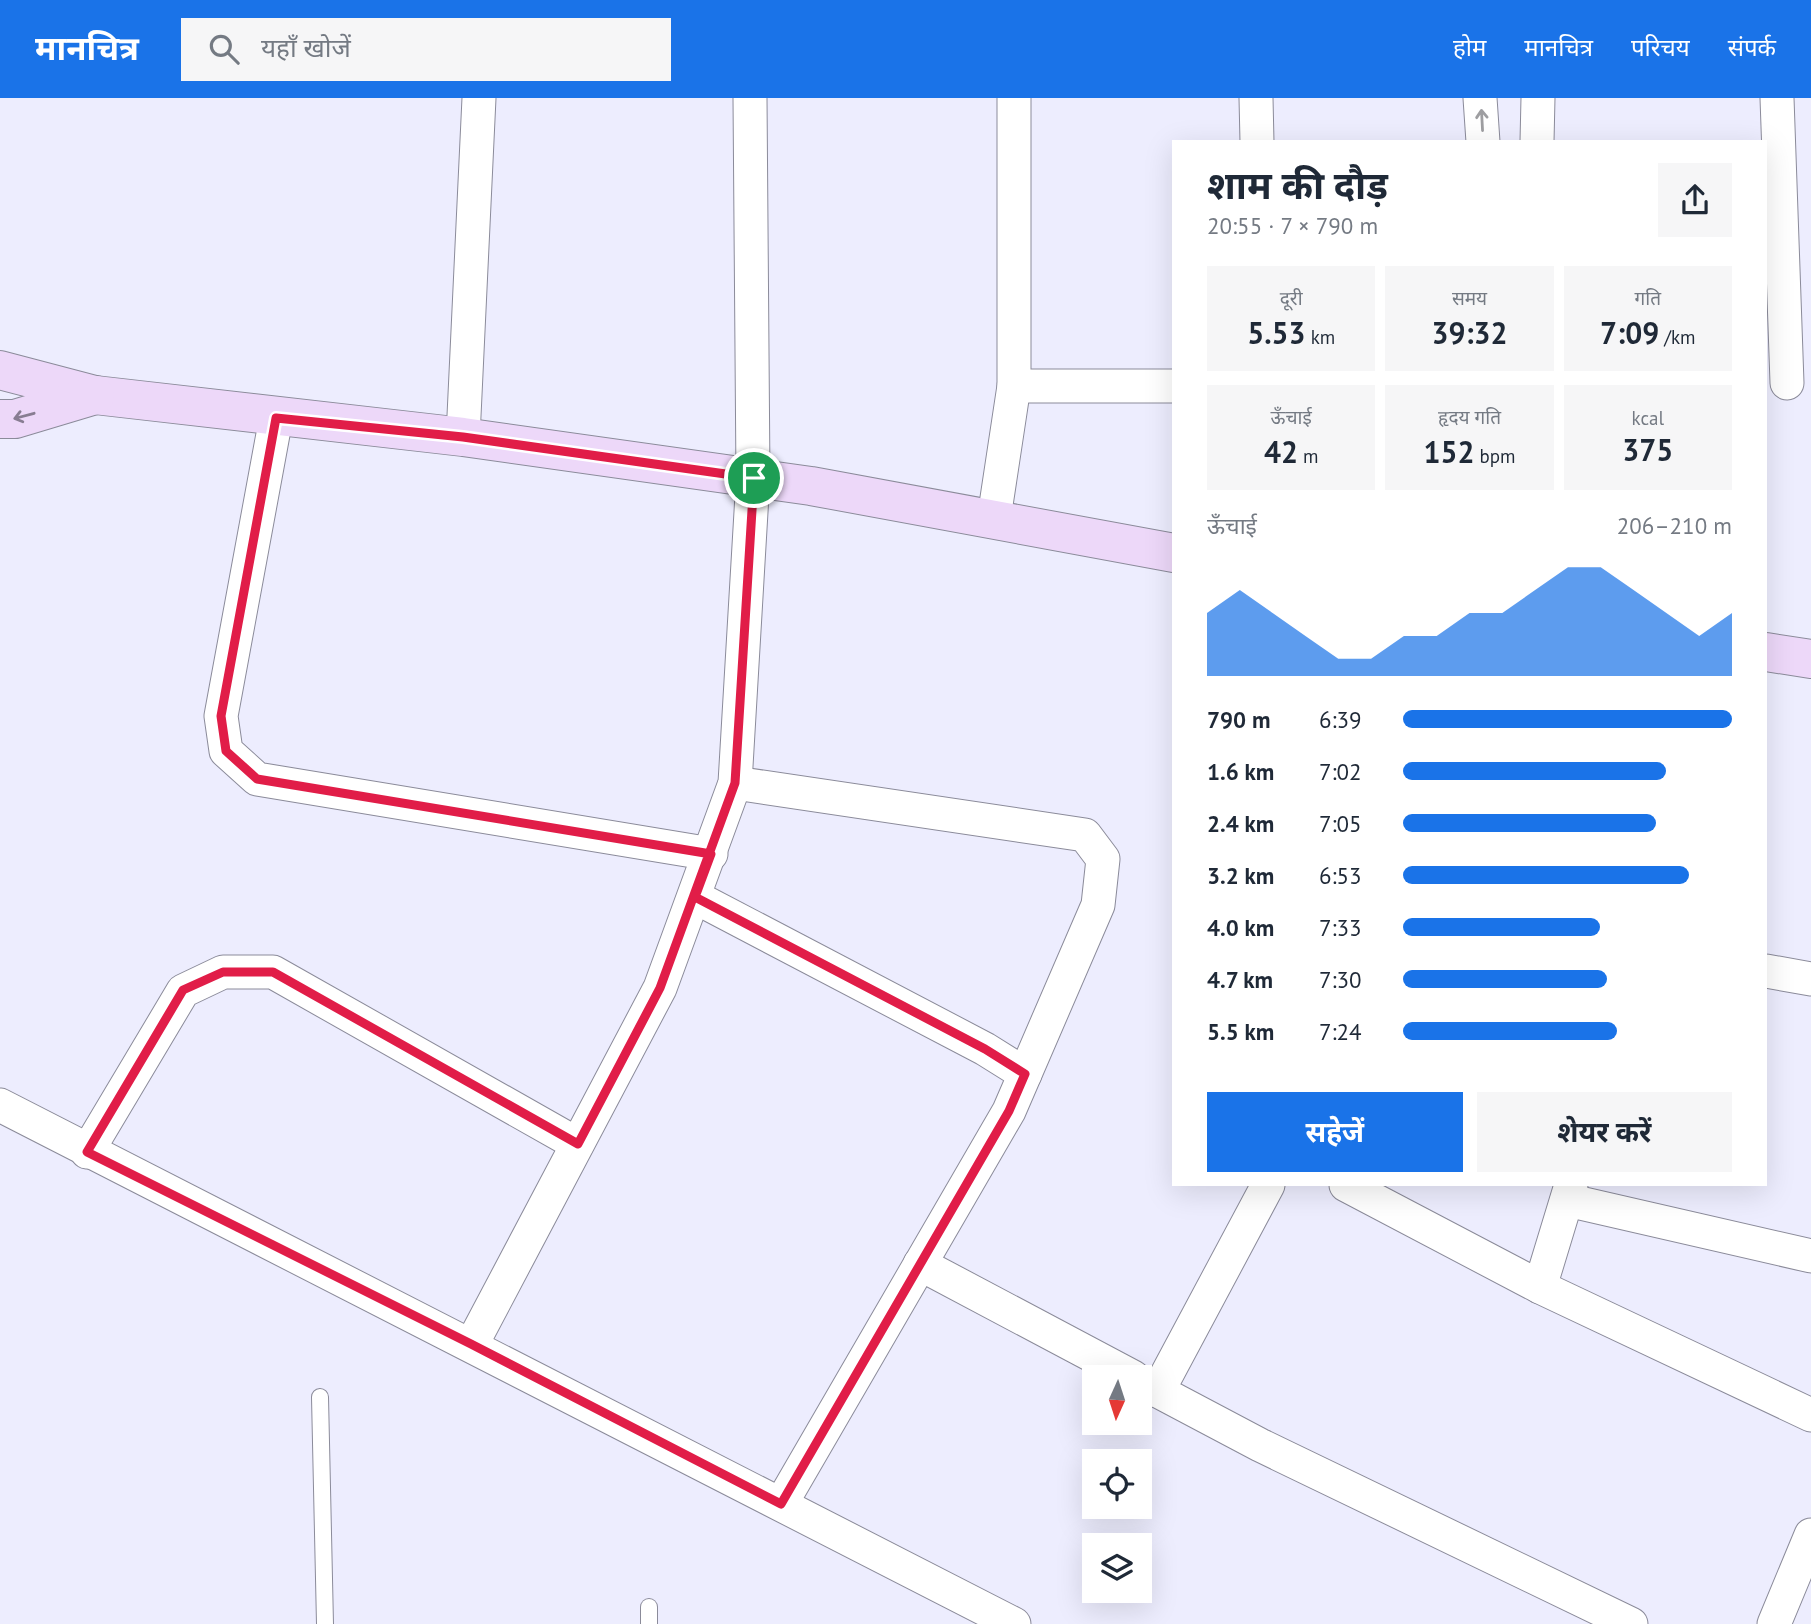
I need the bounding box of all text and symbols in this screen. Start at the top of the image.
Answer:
search box [181,18,671,81]
text: मानचित्र [35,26,139,69]
icon: search [205,30,243,68]
text: यहाँ खोजें [261,31,351,64]
text: होम [1453,32,1486,63]
text: मानचित्र [1524,32,1593,63]
text: परिचय [1631,32,1690,63]
text: संपर्क [1728,32,1776,63]
one-way arrow [1475,109,1488,132]
text: शाम की दौड़ [1207,160,1388,209]
button: share [1658,163,1732,237]
text: 20:55 · 7 × 790 m [1207,211,1378,240]
text: दूरी [1280,286,1303,310]
text: समय [1452,286,1487,310]
text: गति [1635,286,1661,310]
text: 5.53 [1247,313,1306,352]
text: 39:32 [1431,313,1508,352]
text: 7:09 [1600,313,1659,352]
text: km [1306,325,1335,349]
text: /km [1659,325,1696,349]
text: ऊँचाई [1271,405,1312,429]
text: हृदय गति [1438,405,1501,429]
text: kcal [1632,406,1664,430]
one-way arrow [14,410,36,423]
text: 375 [1622,430,1673,469]
text: 42 [1264,432,1298,471]
text: 152 [1423,432,1474,471]
text: m [1298,444,1318,468]
text: bpm [1474,444,1516,468]
pin [724,448,784,508]
icon: arrive [735,459,773,497]
text: ऊँचाई [1207,511,1257,540]
text: 206–210 m [1617,511,1732,540]
text: 790 m [1207,705,1270,734]
text: 6:39 [1319,705,1362,734]
text: 1.6 km [1207,757,1274,786]
text: 7:02 [1319,757,1362,786]
text: 2.4 km [1207,809,1274,838]
text: 7:05 [1319,809,1362,838]
text: 3.2 km [1207,861,1274,890]
text: 6:53 [1319,861,1362,890]
text: 4.0 km [1207,913,1274,942]
text: 7:33 [1319,913,1362,942]
text: 4.7 km [1207,965,1273,994]
text: 7:30 [1319,965,1362,994]
text: 5.5 km [1207,1017,1274,1046]
text: 7:24 [1319,1017,1362,1046]
button: सहेजें [1207,1092,1463,1172]
button: शेयर करें [1477,1092,1732,1172]
north arrow [1082,1365,1152,1435]
map controls [1082,1365,1152,1603]
button: locate [1082,1449,1152,1519]
button: layers [1082,1533,1152,1603]

